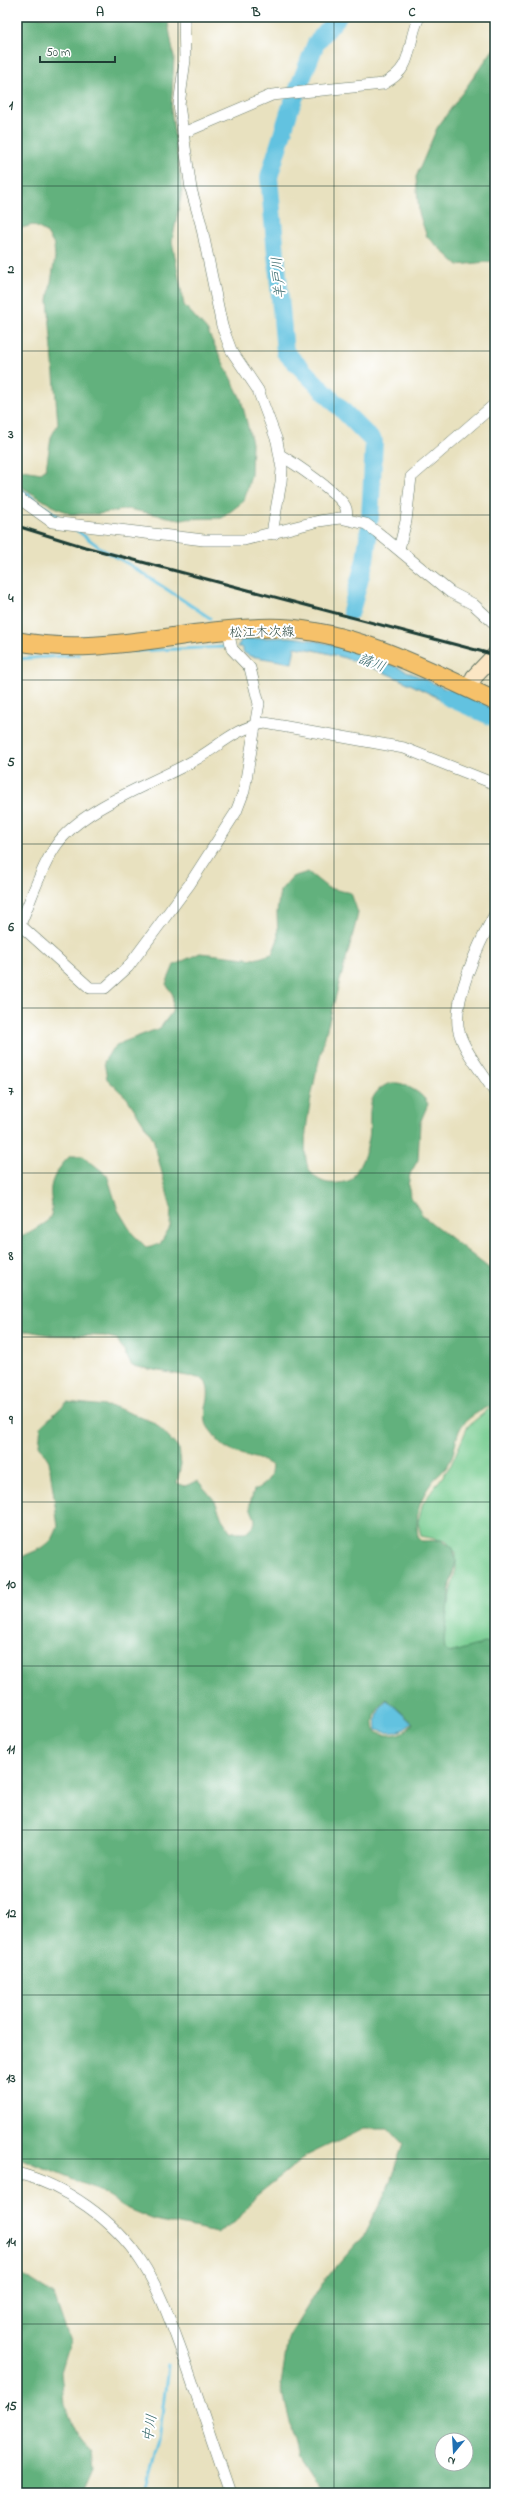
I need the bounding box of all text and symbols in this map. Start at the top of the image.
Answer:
text: A [96,3,104,22]
text: B [251,3,261,22]
text: C [408,3,416,22]
scale bar [40,38,115,64]
text: 50 m [46,44,70,62]
text: 1 [9,96,14,115]
water label: 羊戸川 [267,256,292,300]
text: 2 [7,260,15,279]
text: 3 [7,425,14,444]
text: 4 [7,589,14,608]
street label: 松江木次線 [229,622,296,643]
water label: 請川 [355,649,388,678]
text: 5 [7,753,15,772]
text: 6 [7,918,14,937]
text: 7 [8,1082,14,1101]
text: 8 [8,1247,14,1266]
text: 9 [8,1411,14,1430]
text: 10 [6,1575,16,1594]
text: 11 [7,1740,16,1759]
text: 12 [6,1904,17,1923]
text: 13 [6,2069,16,2088]
text: 14 [6,2233,16,2252]
text: 15 [5,2397,17,2416]
water label: 中川 [138,2413,163,2444]
north arrow [434,2432,474,2472]
text: N [445,2452,457,2469]

